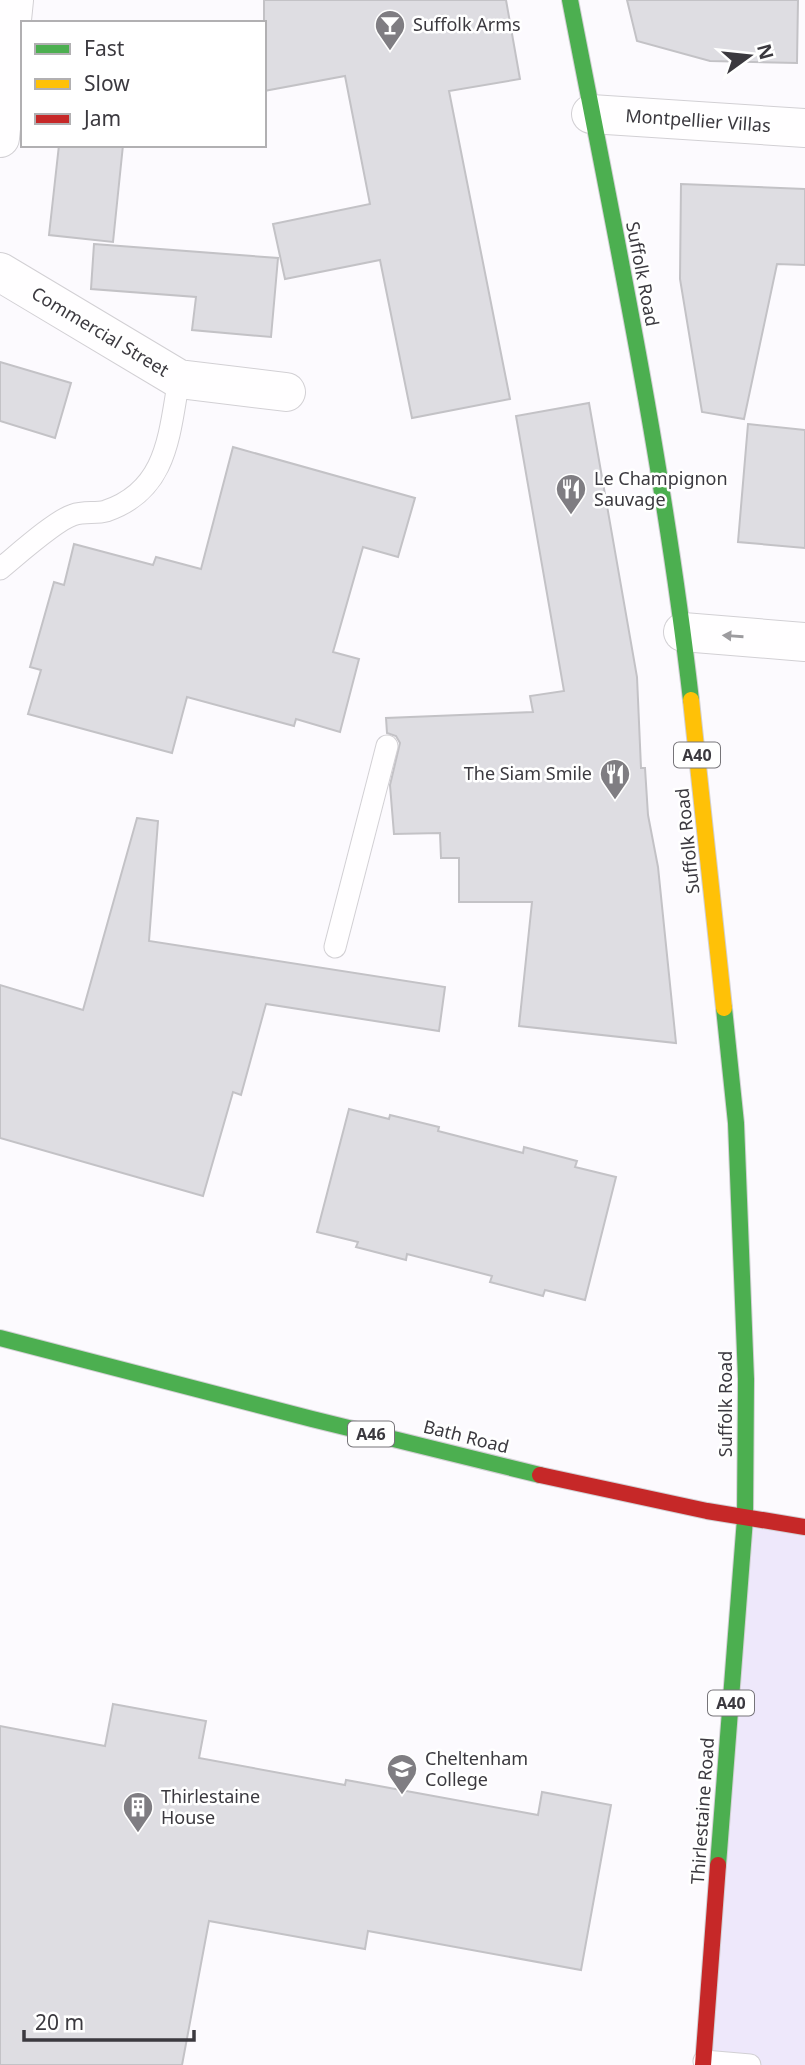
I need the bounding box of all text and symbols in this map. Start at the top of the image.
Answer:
bar icon: Suffolk Arms [373,8,407,52]
place label: Suffolk Arms [413,12,521,36]
legend [21,21,266,147]
north arrow [714,21,784,91]
text: Fast [84,34,125,62]
text: N [751,41,780,62]
text: Slow [84,69,130,97]
street label: Montpellier Villas [625,103,772,137]
text: Jam [82,104,121,132]
street label: Suffolk Road [621,219,665,328]
street label: Commercial Street [27,281,174,382]
place label: Le Champignon Sauvage [594,466,728,511]
restaurant icon: Le Champignon Sauvage [554,472,588,516]
one-way arrow [722,630,744,641]
road number: A40 [674,742,720,768]
restaurant icon: The Siam Smile [598,757,632,801]
place label: The Siam Smile [464,761,592,785]
street label: Suffolk Road [670,787,705,895]
street label: Suffolk Road [713,1351,737,1457]
street label: Bath Road [421,1414,512,1458]
road number: A46 [348,1422,394,1446]
road number: A40 [708,1690,754,1716]
street label: Thirlestaine Road [685,1737,719,1885]
place label: Cheltenham College [425,1746,528,1791]
school or university icon: Cheltenham College [385,1752,419,1796]
place label: Thirlestaine House [161,1784,260,1829]
building icon: Thirlestaine House [121,1790,155,1834]
scale bar [24,1998,194,2042]
text: 20 m [35,2008,84,2036]

